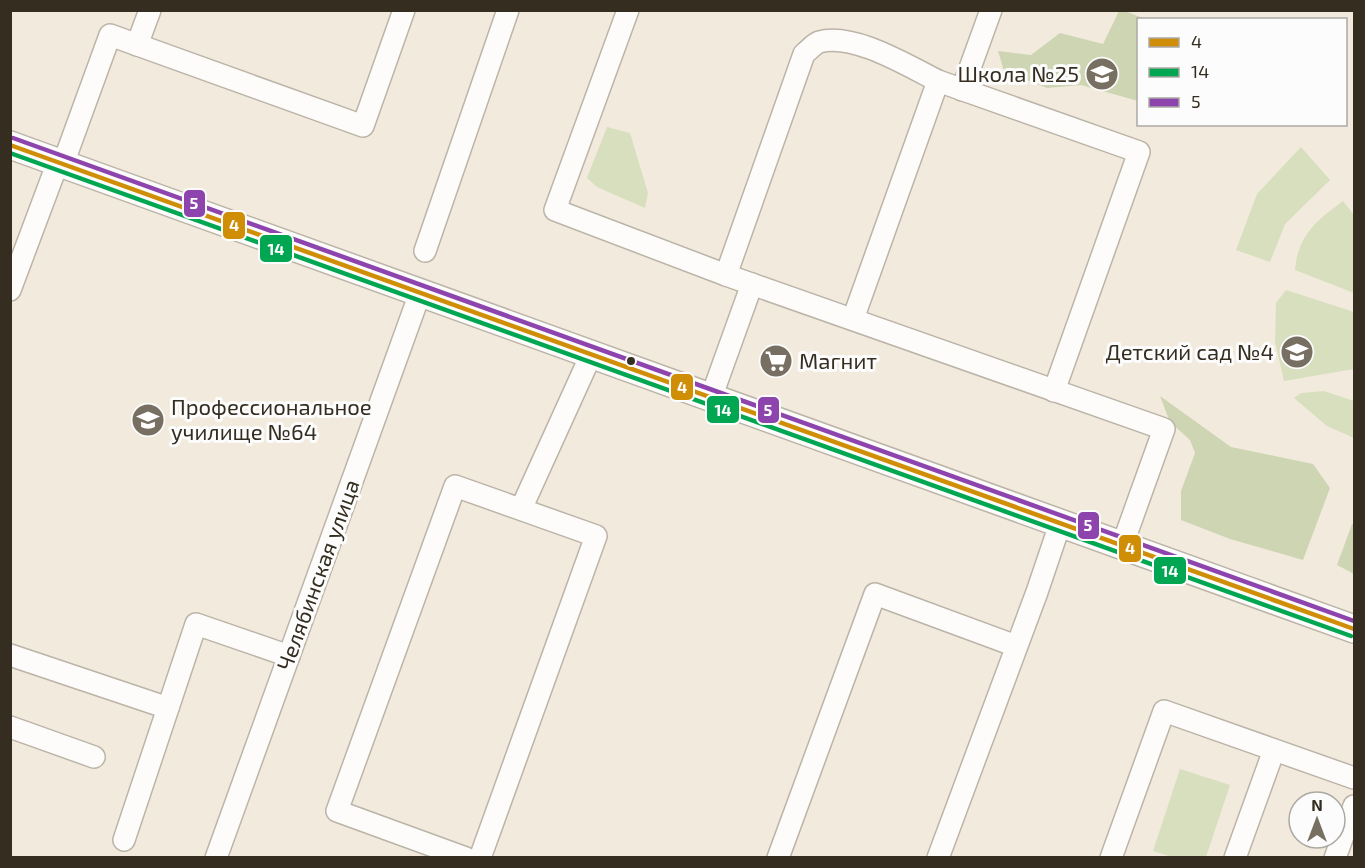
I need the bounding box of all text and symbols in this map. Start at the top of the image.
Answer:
legend [1137,18,1347,126]
text: 4 [1191,30,1202,52]
school or university icon: Школа №25 [1084,56,1120,92]
place label: Школа №25 [957,60,1079,86]
text: 14 [1191,60,1209,82]
text: 5 [1191,90,1201,112]
line badge: 5 [183,189,206,218]
text: 5 [190,193,199,212]
line badge: 4 [222,211,246,240]
text: 4 [229,215,239,234]
line badge: 14 [259,234,293,263]
text: 14 [267,239,285,258]
school or university icon: Детский сад №4 [1279,334,1315,370]
place label: Детский сад №4 [1106,338,1274,364]
supermarket icon: Магнит [758,343,794,379]
place label: Магнит [799,347,877,373]
unlabelled marker [625,355,637,367]
line badge: 4 [670,373,694,401]
text: 4 [677,377,687,396]
place label: Профессиональное училище №64 [171,393,372,445]
line badge: 14 [706,395,740,424]
line badge: 5 [757,396,780,424]
text: 14 [714,400,732,419]
text: 5 [764,400,773,419]
school or university icon: Профессиональное училище №64 [130,402,166,438]
street label: Челябинская улица [270,476,365,674]
line badge: 5 [1077,511,1100,540]
text: 5 [1084,515,1093,534]
line badge: 4 [1118,534,1142,563]
text: 4 [1125,538,1135,557]
line badge: 14 [1153,556,1187,585]
text: 14 [1161,561,1179,580]
north arrow [1287,790,1347,850]
text: N [1311,795,1323,814]

